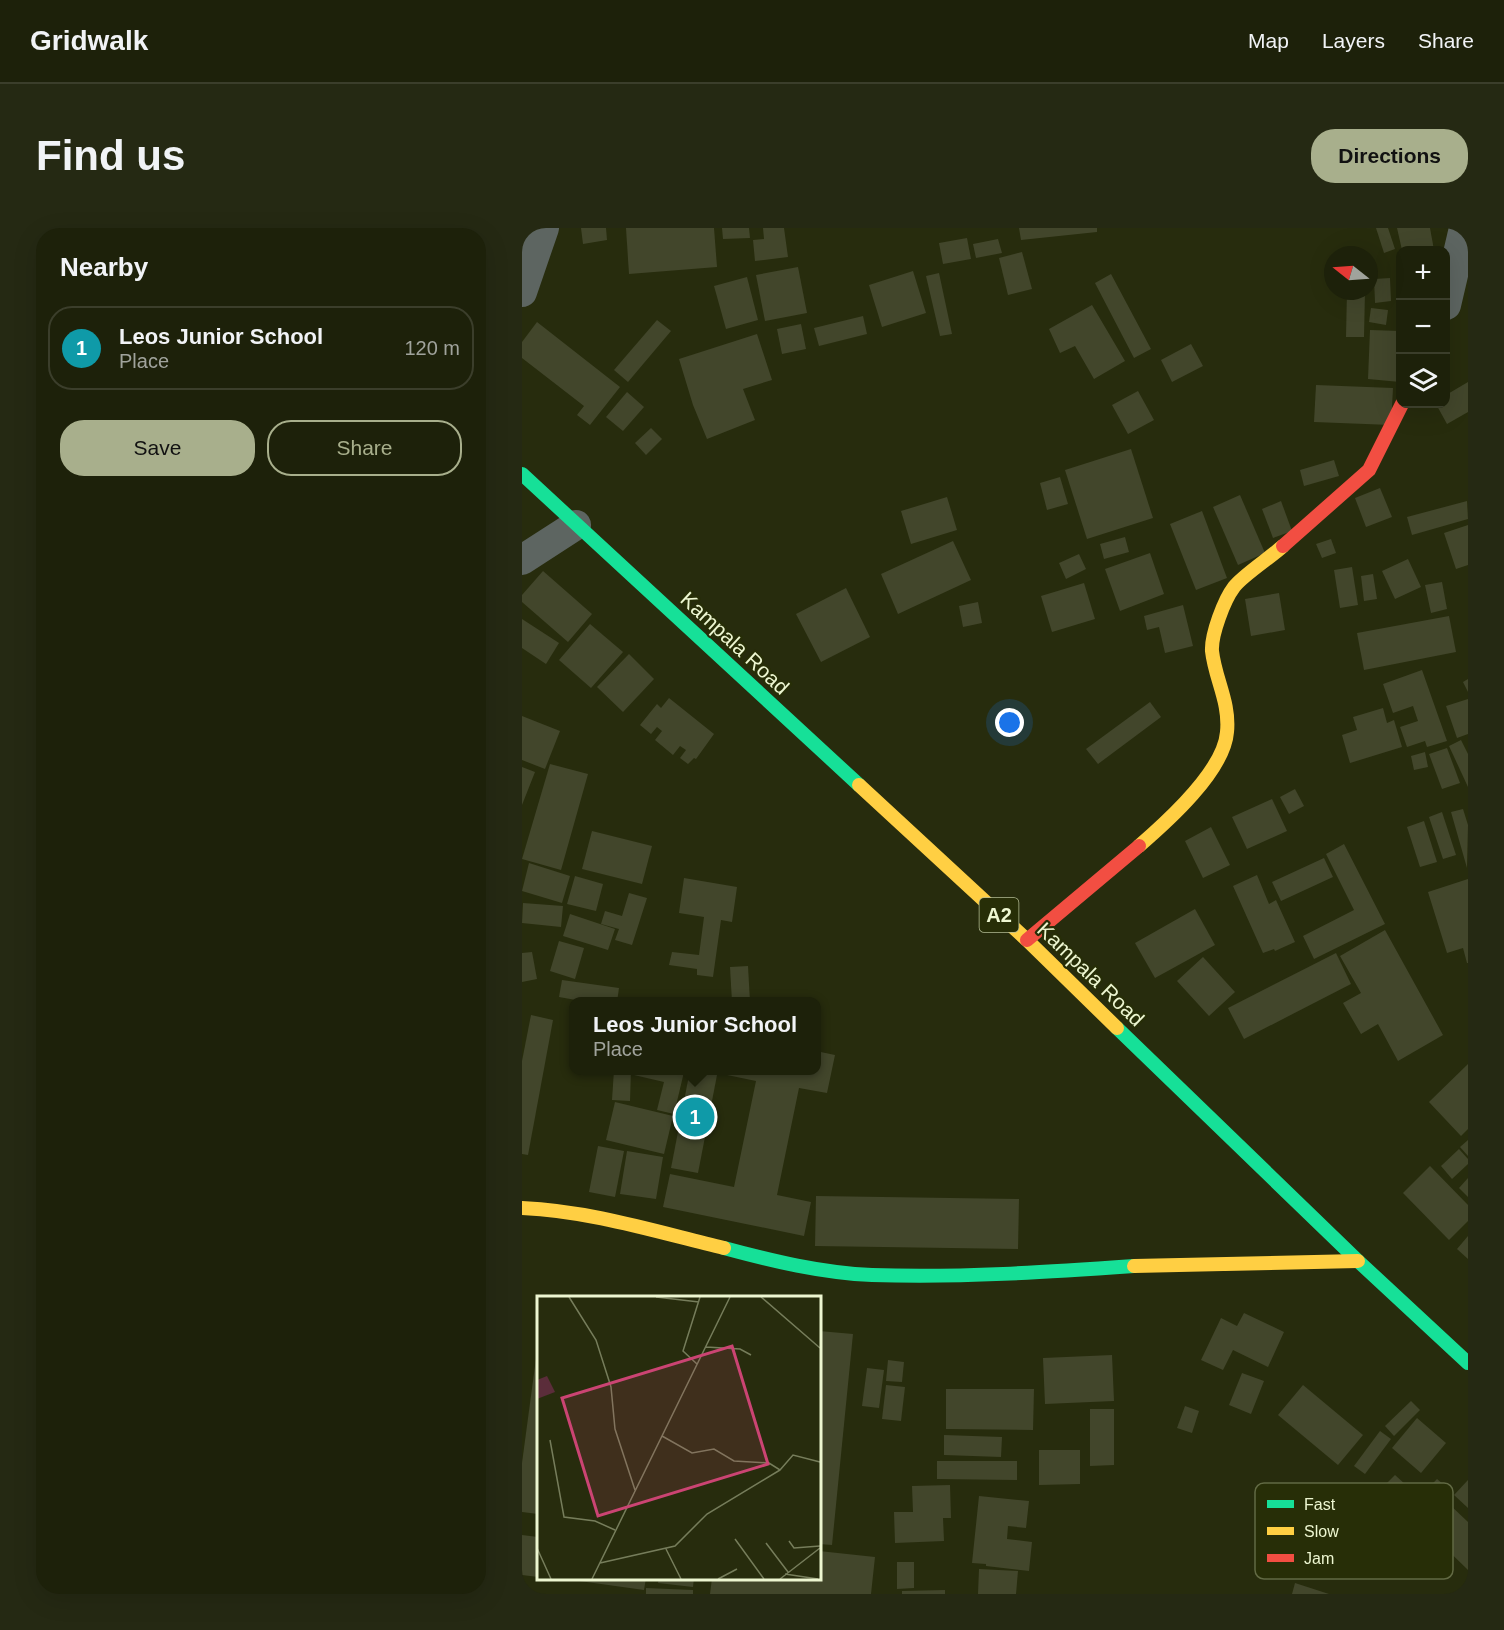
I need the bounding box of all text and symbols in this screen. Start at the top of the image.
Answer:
text: Gridwalk [30,25,148,56]
text: Map [1248,29,1289,52]
text: Layers [1322,29,1385,52]
text: Share [1418,29,1474,52]
button: Directions [1311,129,1468,183]
text: Find us [36,132,185,179]
north arrow [1324,246,1378,300]
map controls [1396,246,1450,408]
button: + [1396,246,1450,300]
text: Nearby [60,252,148,282]
button: − [1396,300,1450,354]
text: Leos Junior School [119,324,323,349]
text: 1 [76,337,87,359]
text: 120 m [404,337,460,359]
text: Place [119,350,169,372]
button: layers [1396,354,1450,408]
button: Save [60,420,255,476]
button: Share [267,420,462,476]
street label: Kampala Road [676,587,794,699]
your location [995,708,1024,737]
road number: A2 [980,898,1018,932]
street label: Kampala Road [1033,917,1149,1031]
popup [569,997,821,1075]
text: Leos Junior School [593,1012,797,1037]
text: Place [593,1038,643,1060]
pin: 1 [676,1094,714,1140]
inset map [537,1296,820,1579]
legend [1255,1483,1453,1579]
text: Fast [1304,1496,1336,1513]
text: Slow [1304,1523,1339,1540]
text: Jam [1304,1550,1334,1567]

